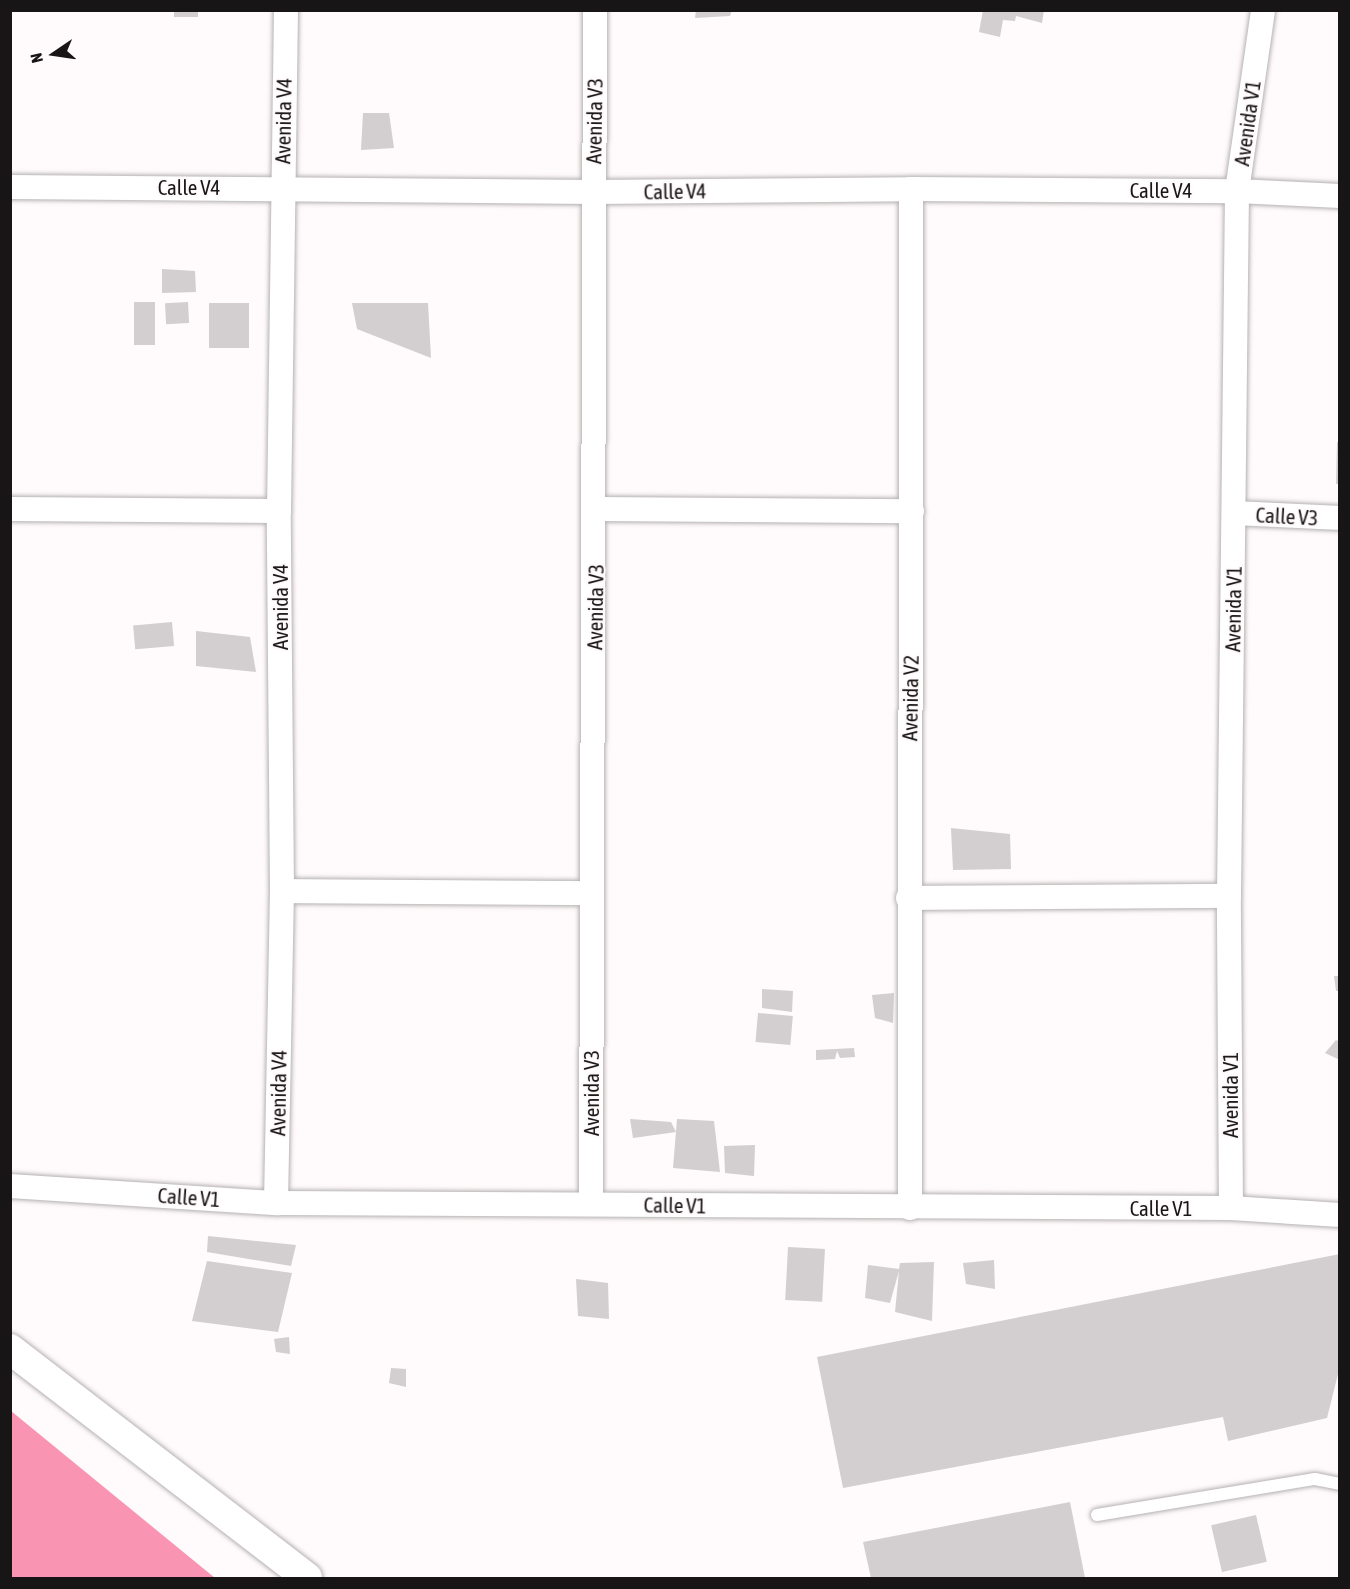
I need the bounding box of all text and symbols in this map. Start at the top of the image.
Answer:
north arrow [24,24,84,84]
text: N [27,51,46,65]
street label: Avenida V4 [270,78,296,164]
street label: Avenida V3 [581,78,607,164]
street label: Avenida V1 [1229,79,1265,167]
street label: Calle V4 [158,174,220,200]
street label: Calle V4 [1130,177,1192,203]
street label: Calle V4 [643,178,707,204]
street label: Calle V3 [1255,502,1319,530]
street label: Avenida V4 [267,564,293,650]
street label: Avenida V3 [582,564,608,650]
street label: Avenida V1 [1220,566,1246,652]
street label: Avenida V2 [897,655,923,741]
street label: Avenida V4 [265,1050,291,1136]
street label: Avenida V3 [578,1050,604,1136]
street label: Avenida V1 [1217,1052,1243,1138]
street label: Calle V1 [157,1182,221,1212]
street label: Calle V1 [643,1192,707,1218]
street label: Calle V1 [1130,1195,1192,1221]

